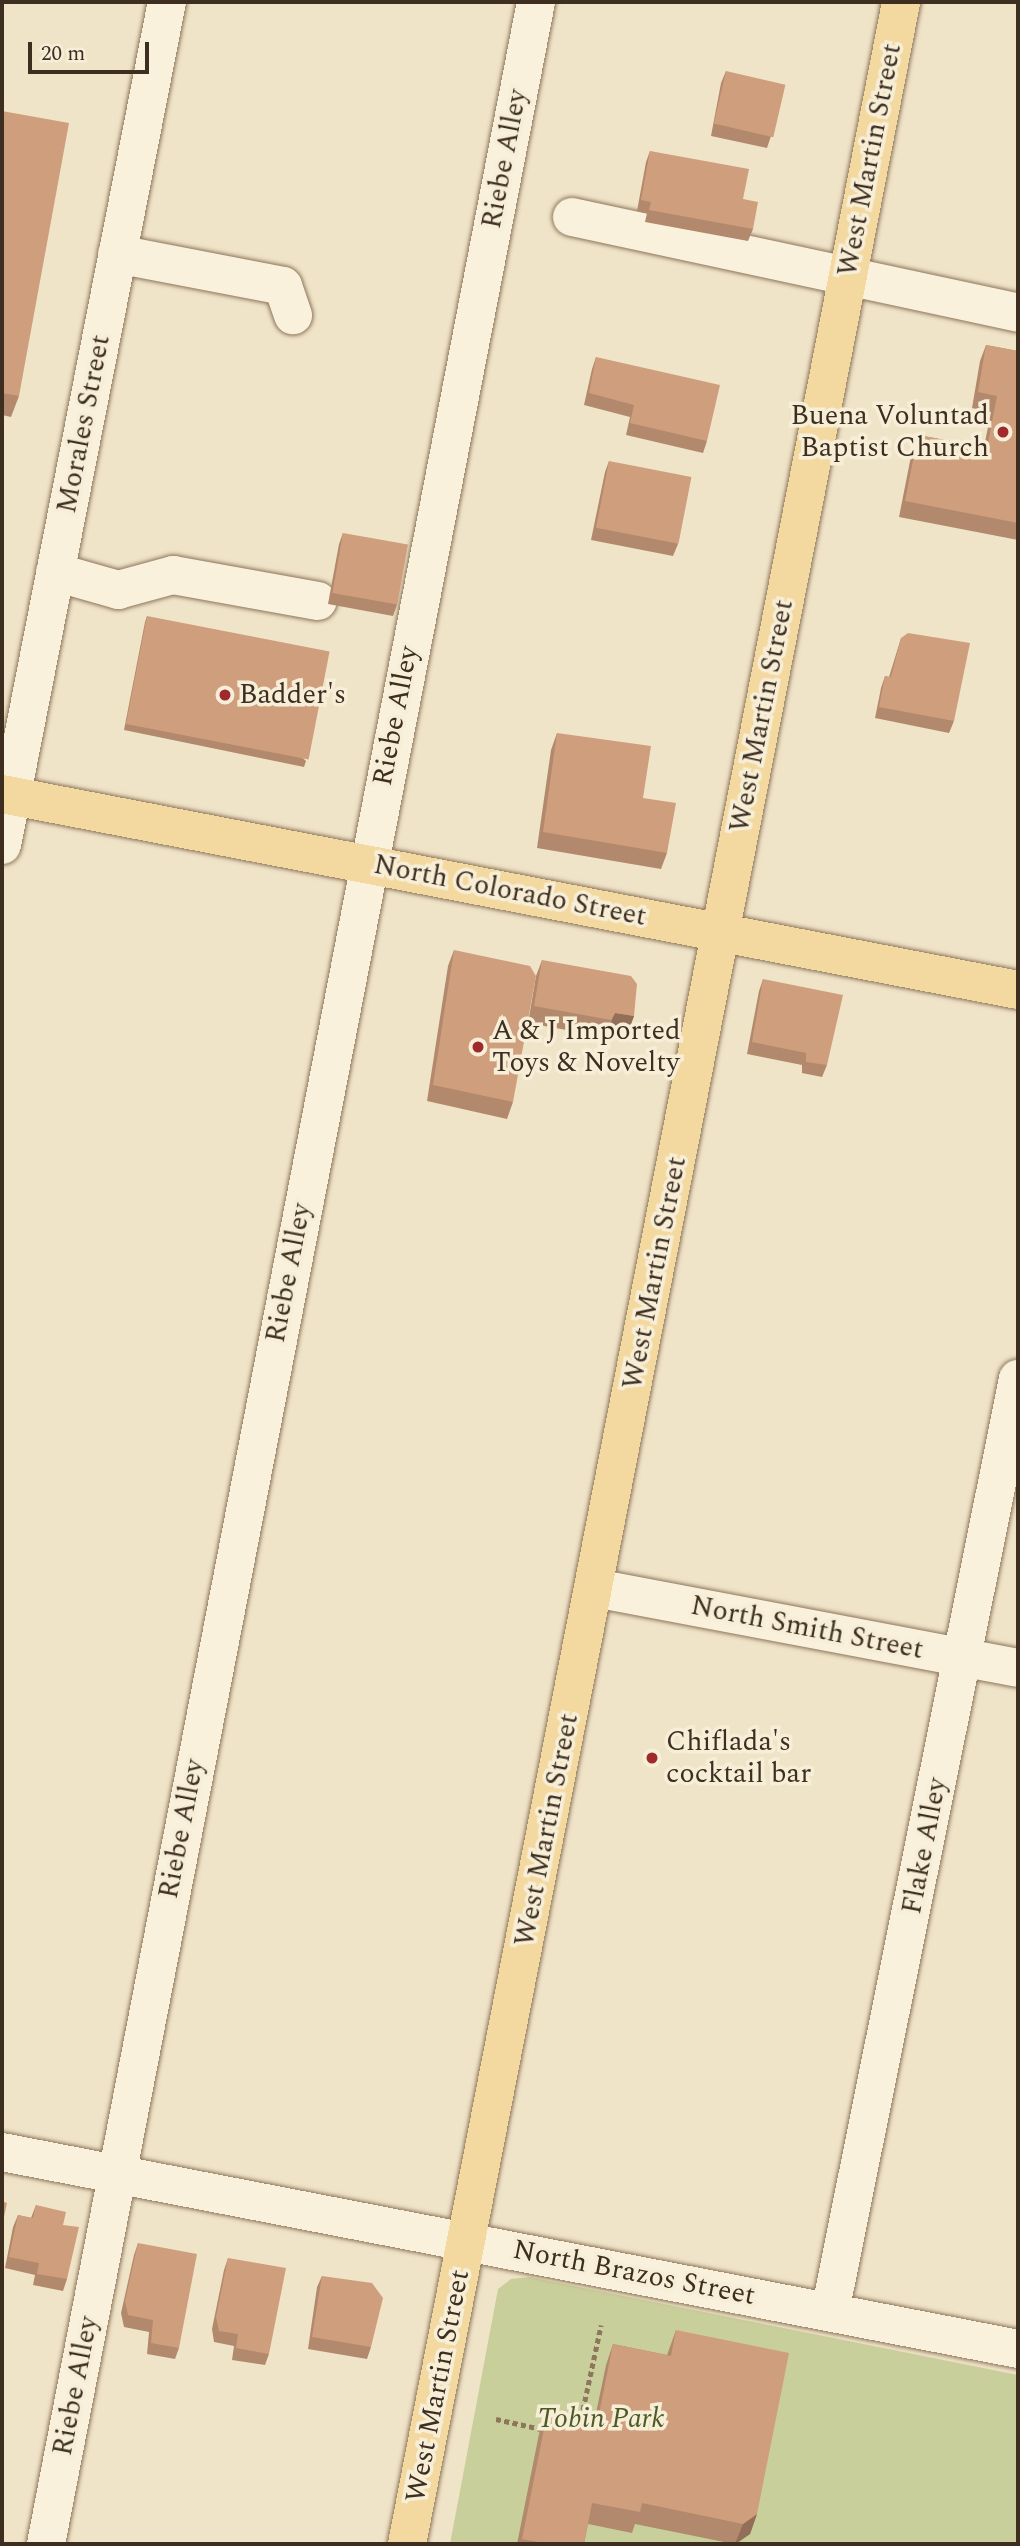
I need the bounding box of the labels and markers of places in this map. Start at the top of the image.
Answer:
place label: Buena Voluntad Baptist Church [791,399,989,465]
marker: Buena Voluntad Baptist Church [995,424,1011,440]
place label: Badder's [239,678,346,712]
marker: Badder's [217,687,233,703]
place label: A & J Imported Toys & Novelty [492,1014,681,1080]
marker: A & J Imported Toys & Novelty [470,1039,486,1055]
place label: Chiflada's cocktail bar [666,1725,811,1791]
marker: Chiflada's cocktail bar [644,1750,660,1766]

